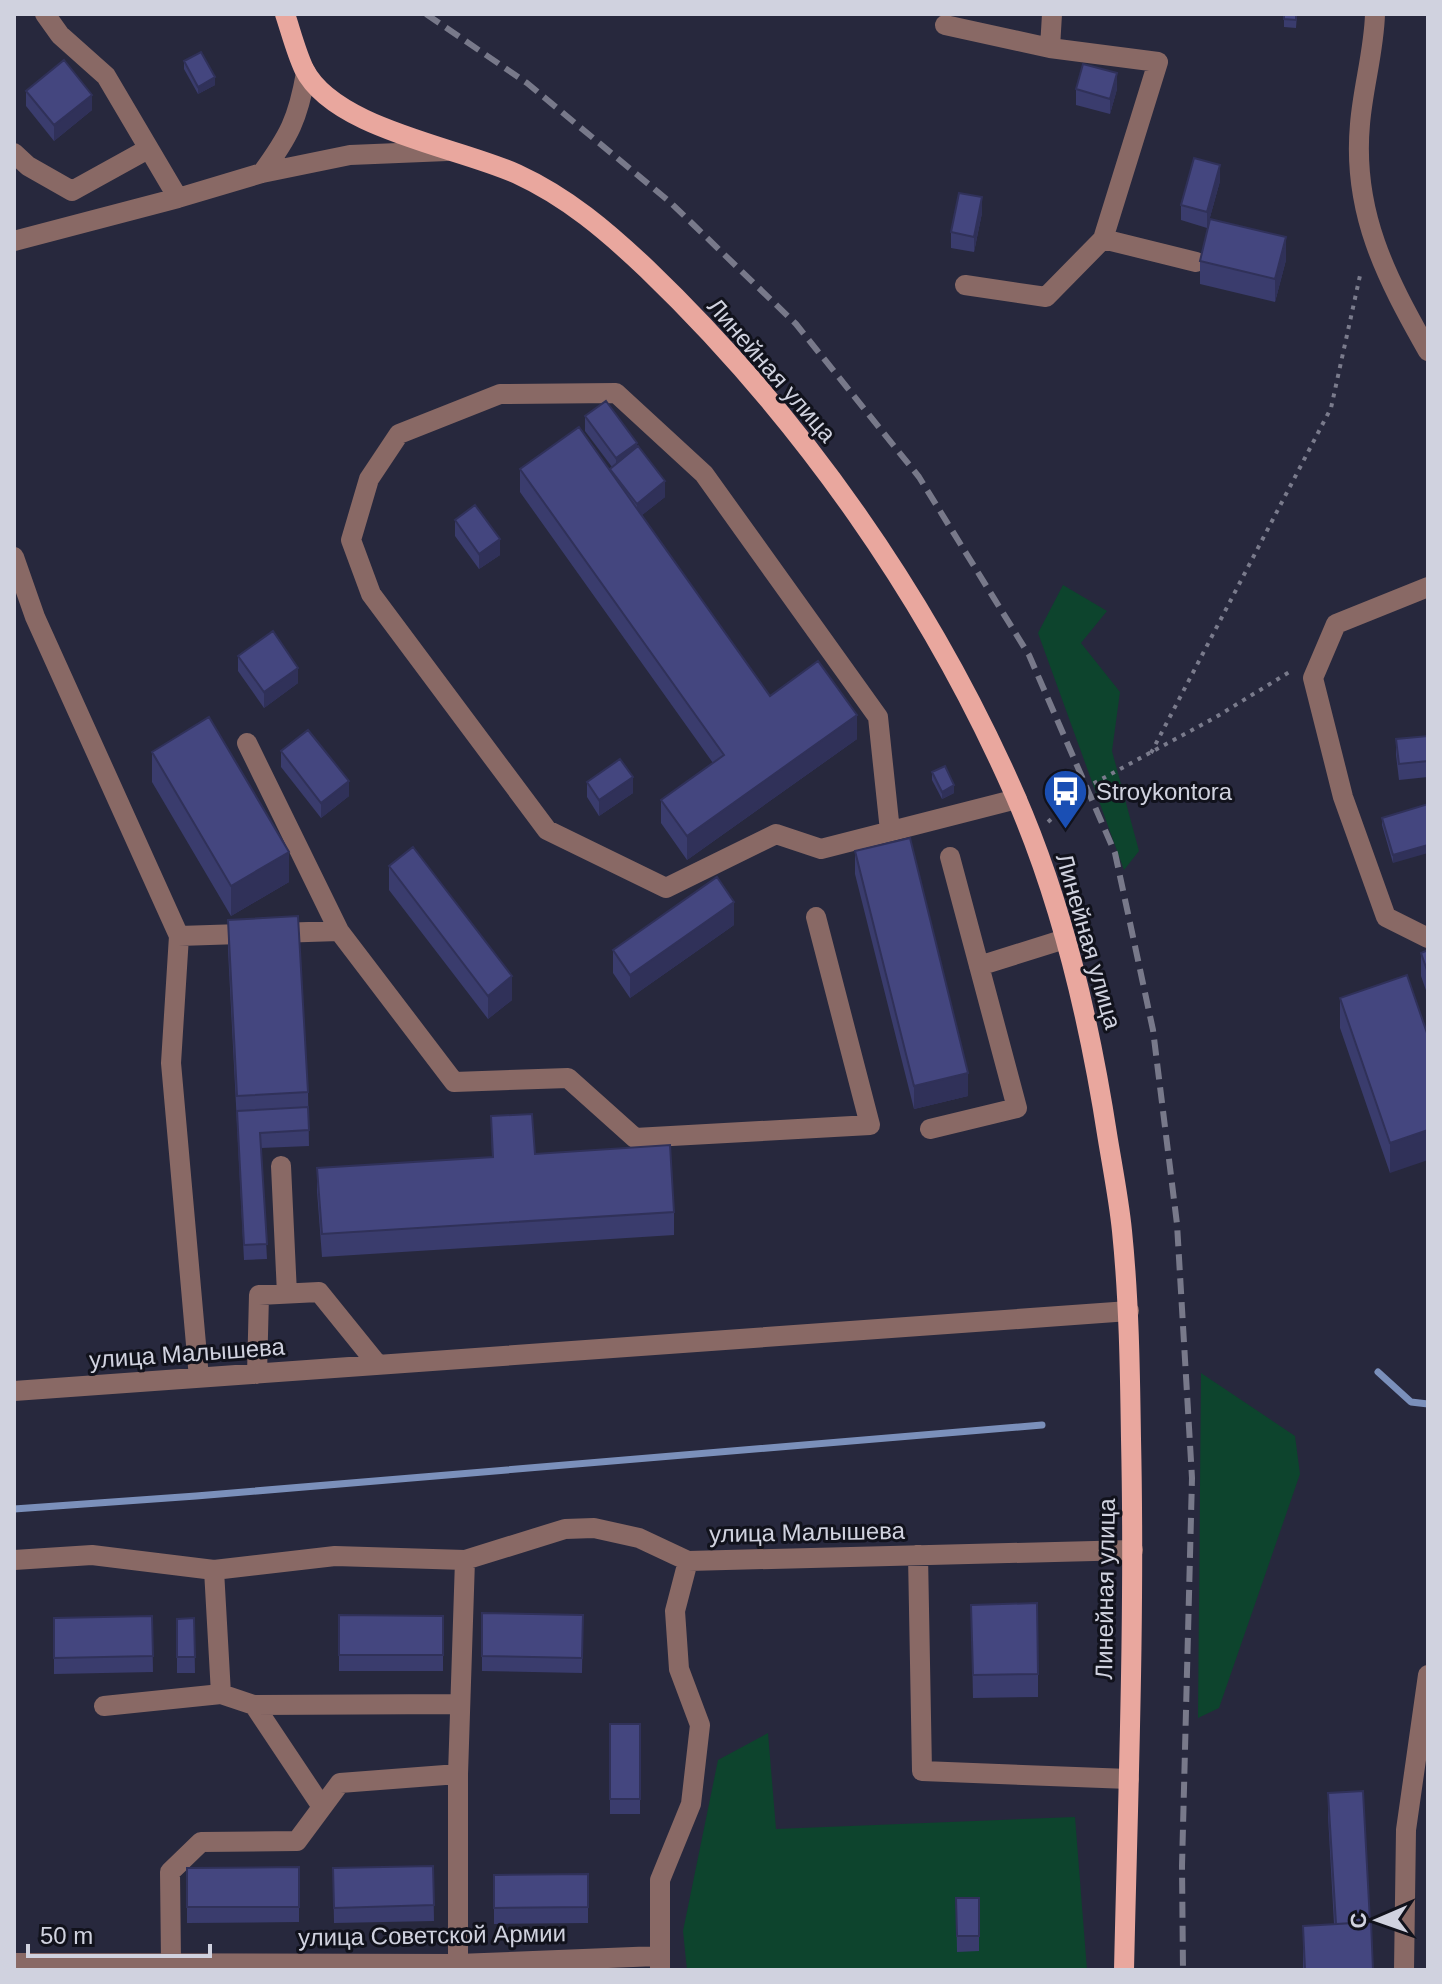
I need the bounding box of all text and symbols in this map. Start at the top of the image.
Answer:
street label: Линейная улица [702,293,842,448]
bus stop icon: Stroykontora [1041,767,1089,830]
place label: Stroykontora [1096,778,1233,805]
street label: Линейная улица [1051,850,1127,1033]
street label: улица Малышева [88,1333,286,1373]
street label: Линейная улица [1090,1497,1120,1680]
street label: улица Малышева [709,1517,906,1547]
north arrow [1338,1880,1418,1960]
scale bar [28,1908,210,1958]
text: С [1346,1912,1371,1929]
street label: улица Советской Армии [298,1919,566,1951]
text: 50 m [40,1922,93,1949]

